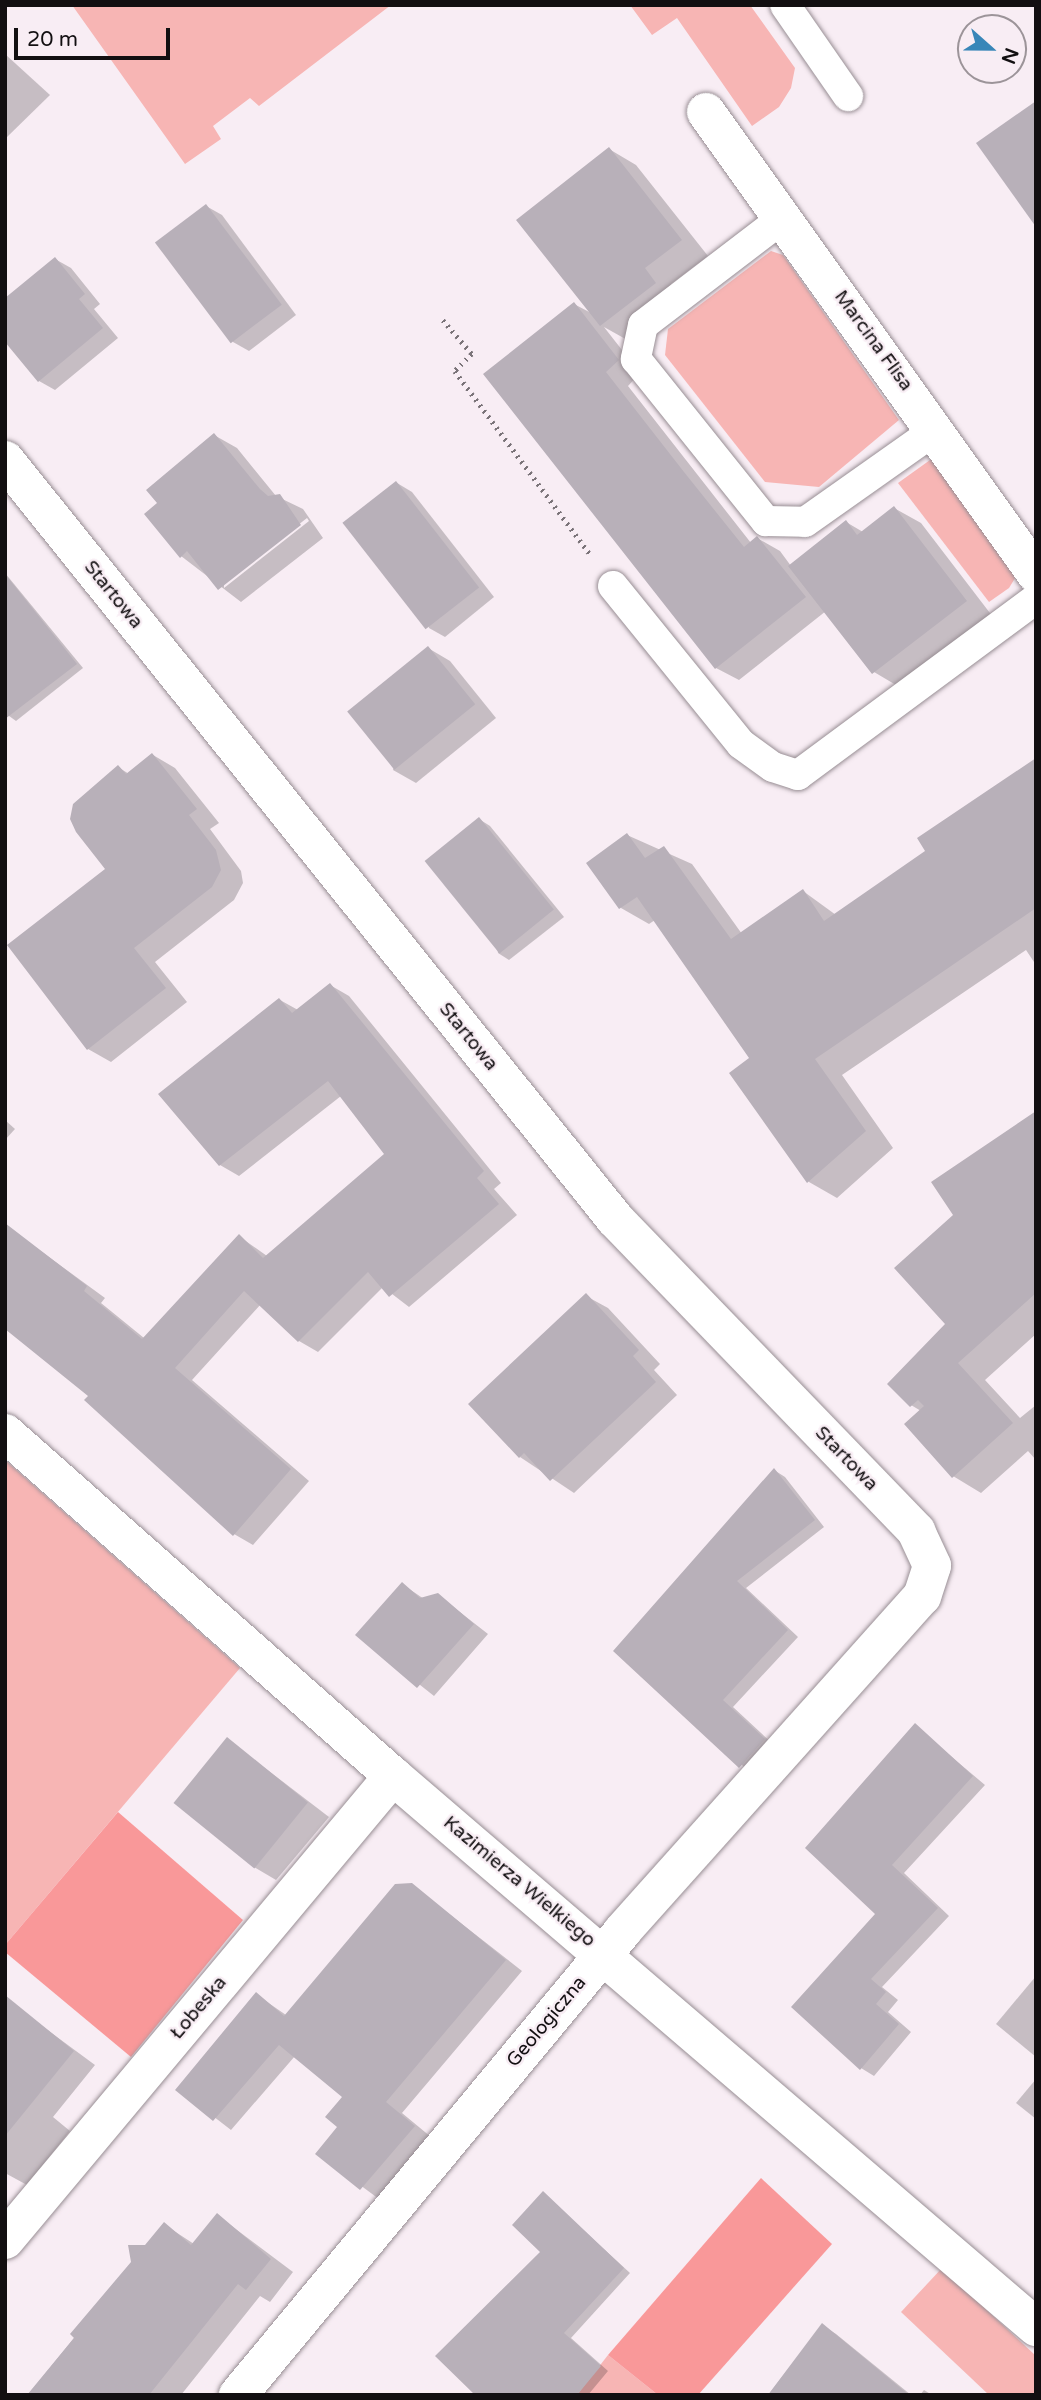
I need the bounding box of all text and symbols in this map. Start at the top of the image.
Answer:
scale bar [18,14,173,58]
north arrow [957,14,1027,84]
text: 20 m [27,27,78,52]
text: N [997,45,1023,67]
street label: Marcina Flisa [829,286,917,396]
street label: Startowa [79,556,147,634]
street label: Startowa [434,998,502,1076]
street label: Startowa [810,1422,882,1496]
street label: Kazimierza Wielkiego [438,1812,600,1952]
street label: Łobeska [166,1972,232,2044]
street label: Geologiczna [502,1972,592,2072]

